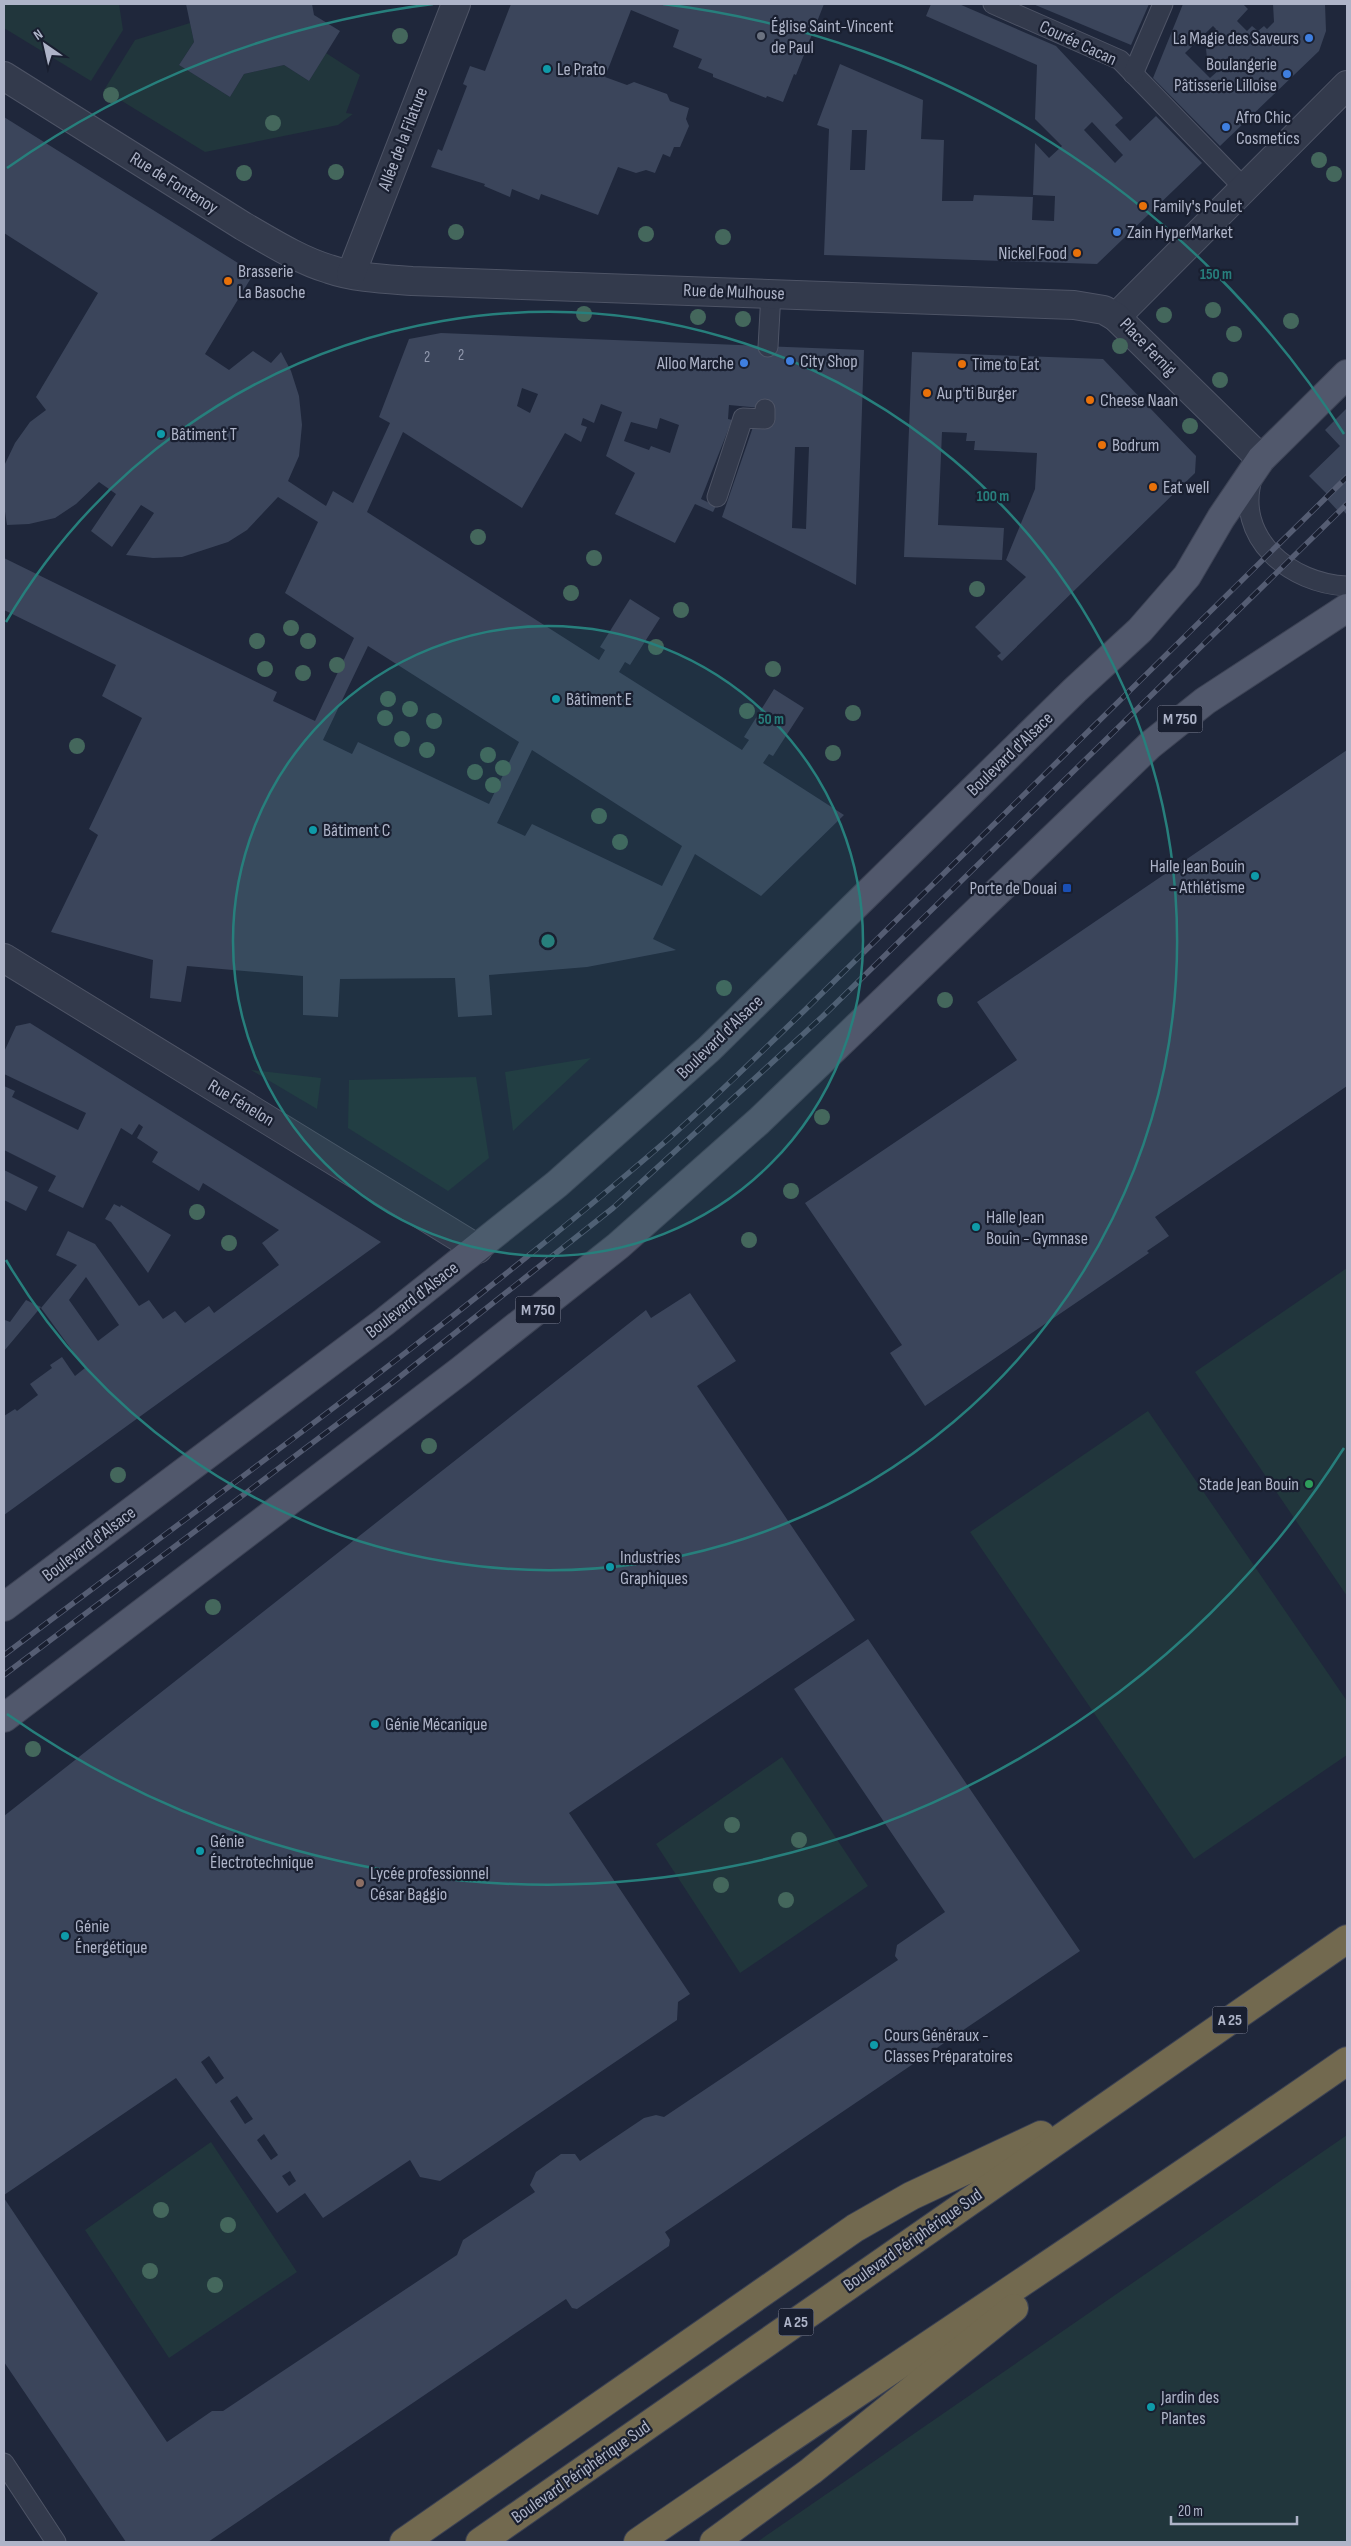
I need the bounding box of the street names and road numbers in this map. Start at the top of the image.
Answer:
street label: Courée Cacan [1036,16,1120,70]
street label: Allée de la Filature [373,85,432,194]
street label: Rue de Fontenoy [126,148,222,218]
street label: Rue de Mulhouse [683,280,785,304]
street label: Place Fernig [1115,314,1181,380]
road number: M 750 [1158,706,1202,732]
street label: Boulevard d'Alsace [963,708,1057,800]
street label: Boulevard d'Alsace [673,991,767,1083]
street label: Rue Fénelon [204,1075,278,1131]
street label: Boulevard d'Alsace [362,1257,462,1343]
road number: M 750 [516,1296,560,1324]
street label: Boulevard d'Alsace [38,1502,140,1586]
road number: A 25 [1212,2006,1248,2034]
street label: Boulevard Périphérique Sud [840,2184,986,2296]
road number: A 25 [778,2308,814,2336]
street label: Boulevard Périphérique Sud [508,2416,654,2528]

